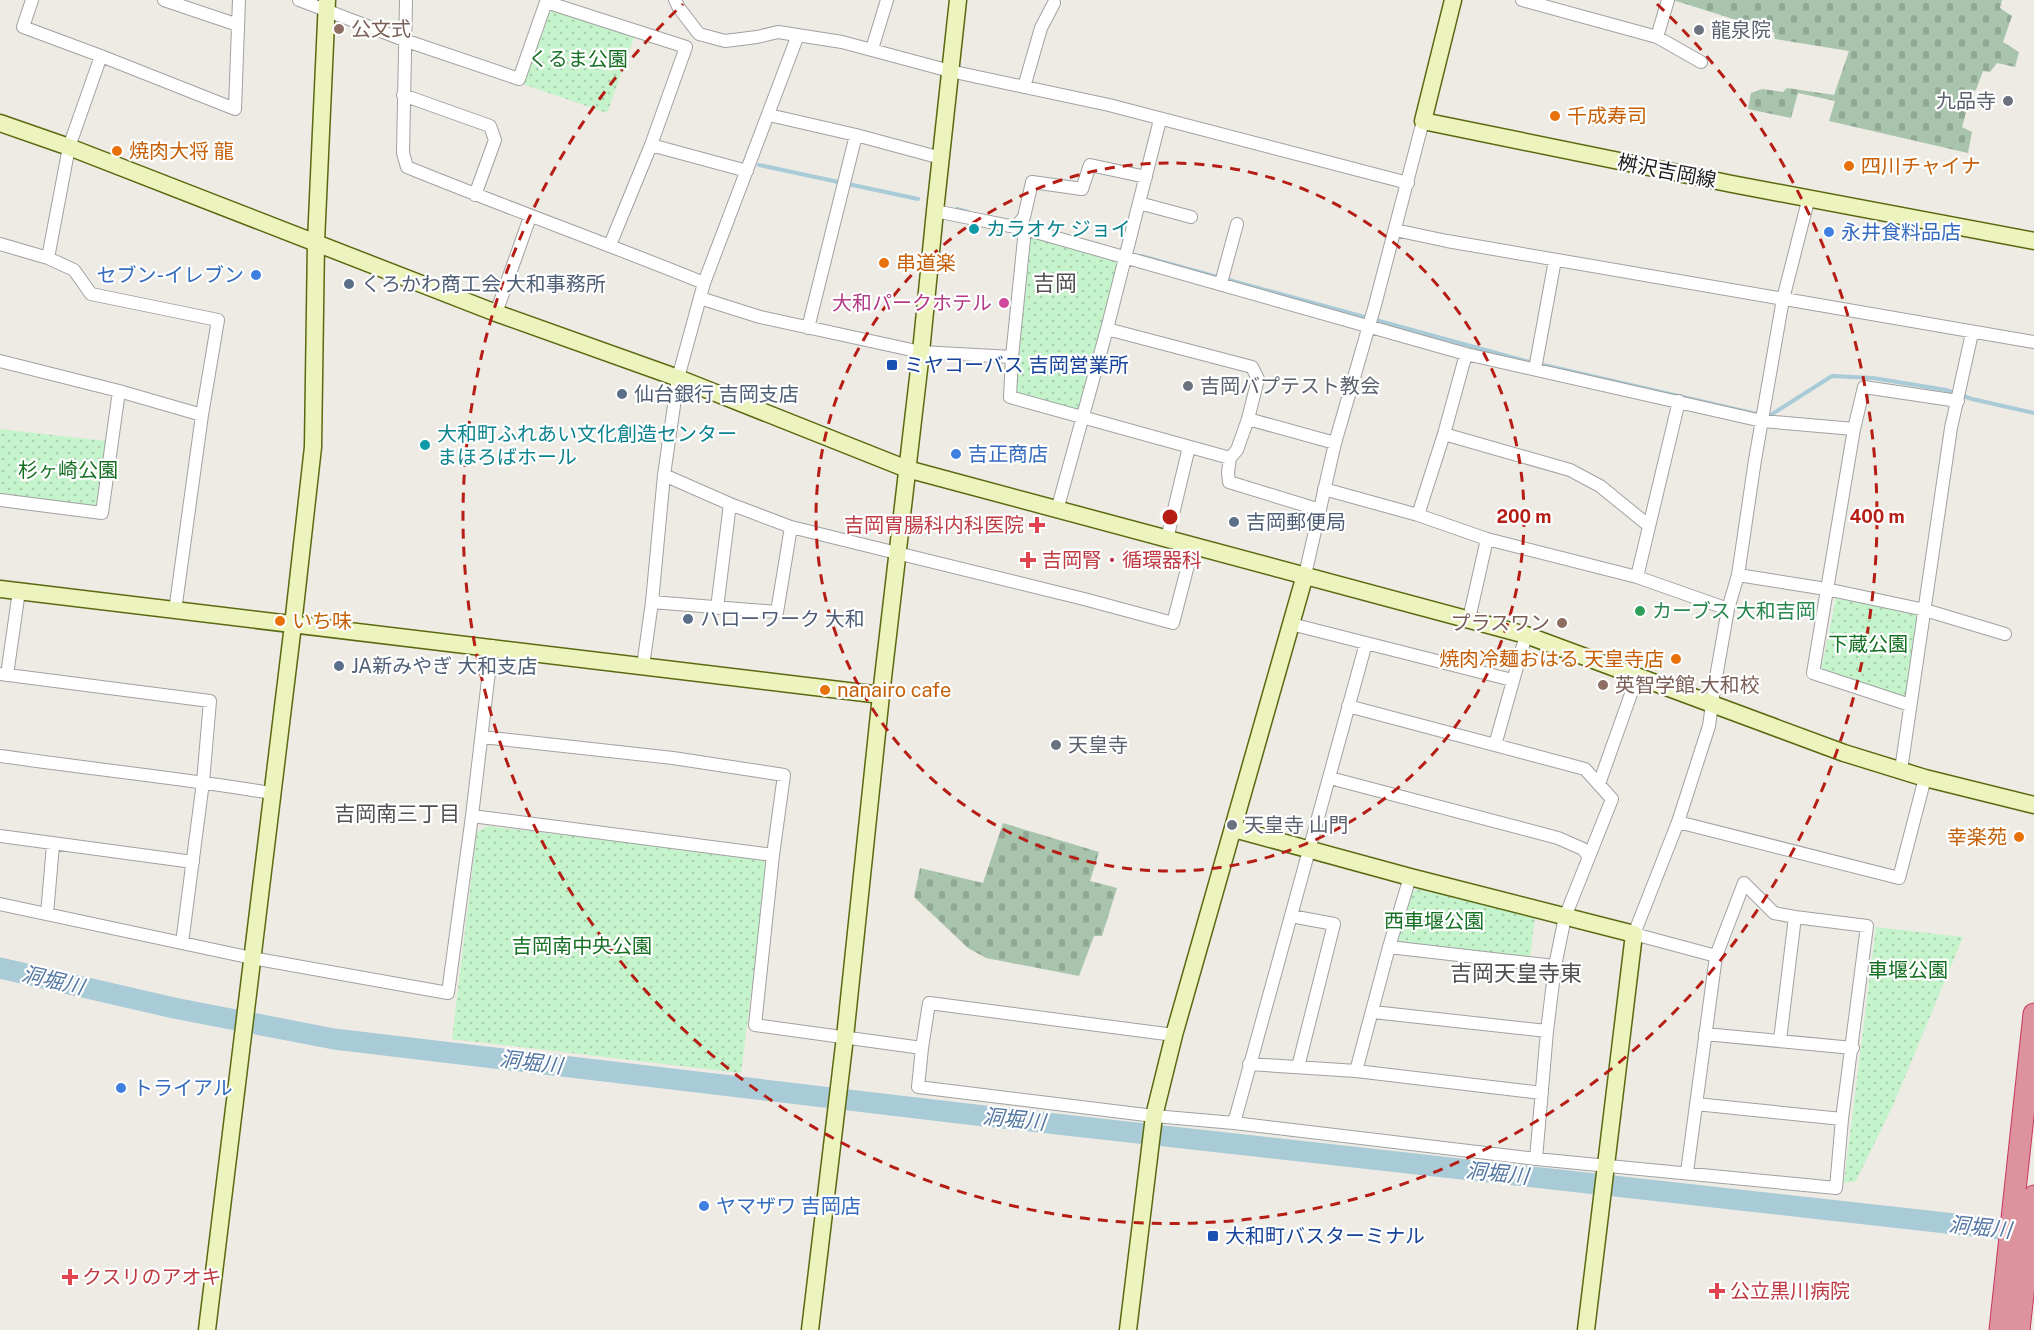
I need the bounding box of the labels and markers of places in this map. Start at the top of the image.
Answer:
place label: 公文式 [351,17,411,41]
place label: 龍泉院 [1711,18,1771,42]
marker: 公文式 [332,22,346,36]
marker: 龍泉院 [1692,23,1706,37]
place label: 九品寺 [1936,89,1996,113]
marker: 九品寺 [2001,94,2015,108]
place label: 千成寿司 [1567,104,1647,128]
marker: 千成寿司 [1548,109,1562,123]
place label: 焼肉大将 龍 [129,139,234,163]
marker: 焼肉大将 龍 [110,144,124,158]
place label: 四川チャイナ [1861,154,1980,178]
marker: 四川チャイナ [1842,159,1856,173]
place label: カラオケ ジョイ [986,217,1131,241]
place label: 永井食料品店 [1841,220,1961,244]
marker: カラオケ ジョイ [967,222,981,236]
marker: 永井食料品店 [1822,225,1836,239]
place label: 串道楽 [896,251,956,275]
marker: 串道楽 [877,256,891,270]
place label: セブン-イレブン [96,263,244,287]
marker: セブン-イレブン [249,268,263,282]
place label: くろかわ商工会 大和事務所 [361,272,606,296]
marker: くろかわ商工会 大和事務所 [342,277,356,291]
place label: 大和パークホテル [832,291,992,315]
marker: 大和パークホテル [997,296,1011,310]
place label: ミヤコーバス 吉岡営業所 [904,353,1129,377]
marker: ミヤコーバス 吉岡営業所 [885,358,899,372]
place label: 吉岡バプテスト教会 [1200,374,1380,398]
marker: 吉岡バプテスト教会 [1181,379,1195,393]
place label: 仙台銀行 吉岡支店 [634,382,799,406]
marker: 仙台銀行 吉岡支店 [615,387,629,401]
place label: 大和町ふれあい文化創造センター まほろばホール [437,422,737,469]
marker: 大和町ふれあい文化創造センター まほろばホール [418,438,432,452]
place label: 吉正商店 [968,442,1048,466]
marker: 吉正商店 [949,447,963,461]
centre of rings [1160,507,1180,527]
place label: 吉岡郵便局 [1246,510,1346,534]
place label: 吉岡胃腸科内科医院 [844,513,1024,537]
marker: 吉岡郵便局 [1227,515,1241,529]
marker: 吉岡胃腸科内科医院 [1028,516,1046,534]
place label: 吉岡腎・循環器科 [1042,548,1202,572]
marker: 吉岡腎・循環器科 [1019,551,1037,569]
place label: カーブス 大和吉岡 [1652,599,1816,623]
marker: カーブス 大和吉岡 [1633,604,1647,618]
place label: ハローワーク 大和 [700,607,865,631]
place label: いち味 [292,609,352,633]
place label: プラスワン [1450,611,1550,635]
marker: ハローワーク 大和 [681,612,695,626]
marker: いち味 [273,614,287,628]
marker: プラスワン [1555,616,1569,630]
place label: 焼肉冷麺おはる 天皇寺店 [1439,647,1664,671]
marker: 焼肉冷麺おはる 天皇寺店 [1669,652,1683,666]
place label: JA新みやぎ 大和支店 [351,654,537,678]
marker: JA新みやぎ 大和支店 [332,659,346,673]
place label: 英智学館 大和校 [1615,673,1760,697]
place label: nanairo cafe [837,678,951,702]
marker: 英智学館 大和校 [1596,678,1610,692]
marker: nanairo cafe [818,683,832,697]
place label: 天皇寺 [1068,733,1128,757]
marker: 天皇寺 [1049,738,1063,752]
place label: 天皇寺 山門 [1244,813,1349,837]
marker: 天皇寺 山門 [1225,818,1239,832]
place label: 幸楽苑 [1947,825,2007,849]
marker: 幸楽苑 [2012,830,2026,844]
place label: トライアル [133,1076,233,1100]
marker: トライアル [114,1081,128,1095]
place label: ヤマザワ 吉岡店 [716,1194,861,1218]
marker: ヤマザワ 吉岡店 [697,1199,711,1213]
place label: 大和町バスターミナル [1225,1224,1425,1248]
marker: 大和町バスターミナル [1206,1229,1220,1243]
place label: クスリのアオキ [82,1265,221,1289]
marker: クスリのアオキ [63,1270,77,1284]
place label: 公立黒川病院 [1730,1279,1850,1303]
marker: 公立黒川病院 [1708,1282,1726,1300]

